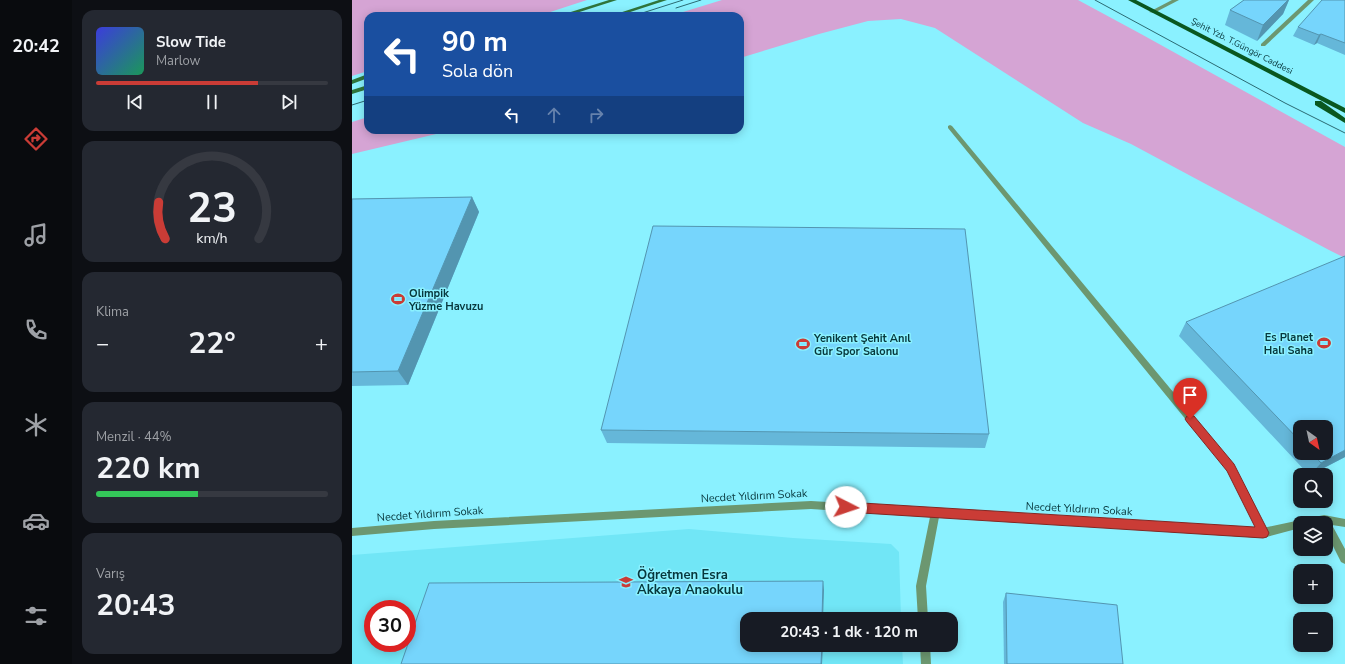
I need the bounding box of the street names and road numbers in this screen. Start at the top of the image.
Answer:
street label: Şehit Yzb. T.Güngör Caddesi [1189,15,1295,77]
street label: Necdet Yıldırım Sokak [700,486,808,506]
street label: Necdet Yıldırım Sokak [1025,499,1133,519]
street label: Necdet Yıldırım Sokak [376,503,484,525]

